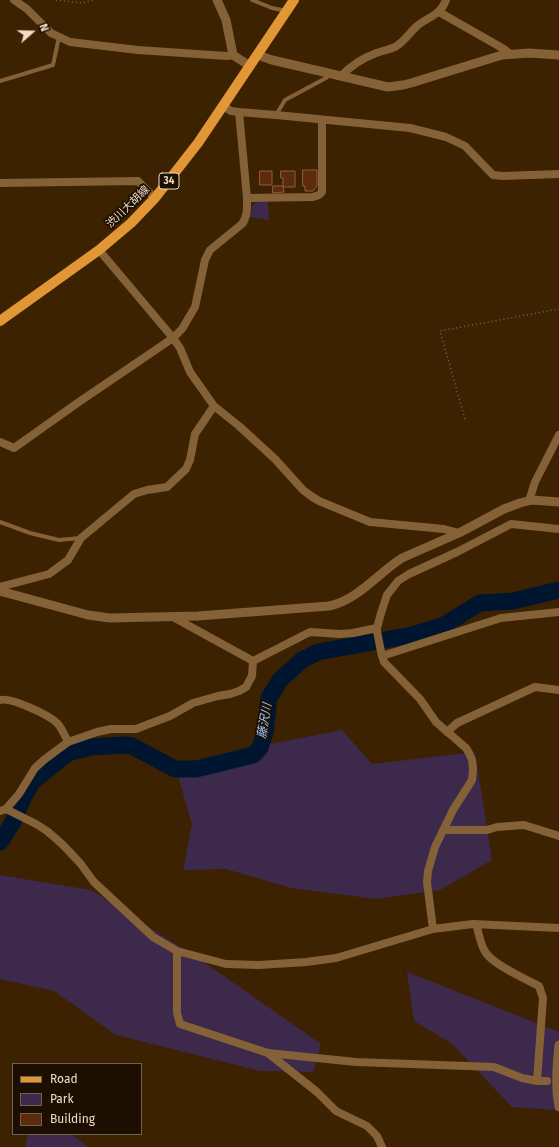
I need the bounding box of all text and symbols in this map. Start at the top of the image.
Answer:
north arrow [12,12,52,52]
text: N [36,22,51,33]
road number: 34 [159,173,179,189]
street label: 渋川大胡線 [104,183,152,231]
water label: 藤沢川 [255,702,275,740]
legend [12,1063,142,1135]
text: Road [50,1072,78,1086]
text: Park [50,1092,74,1106]
text: Building [50,1112,95,1126]

